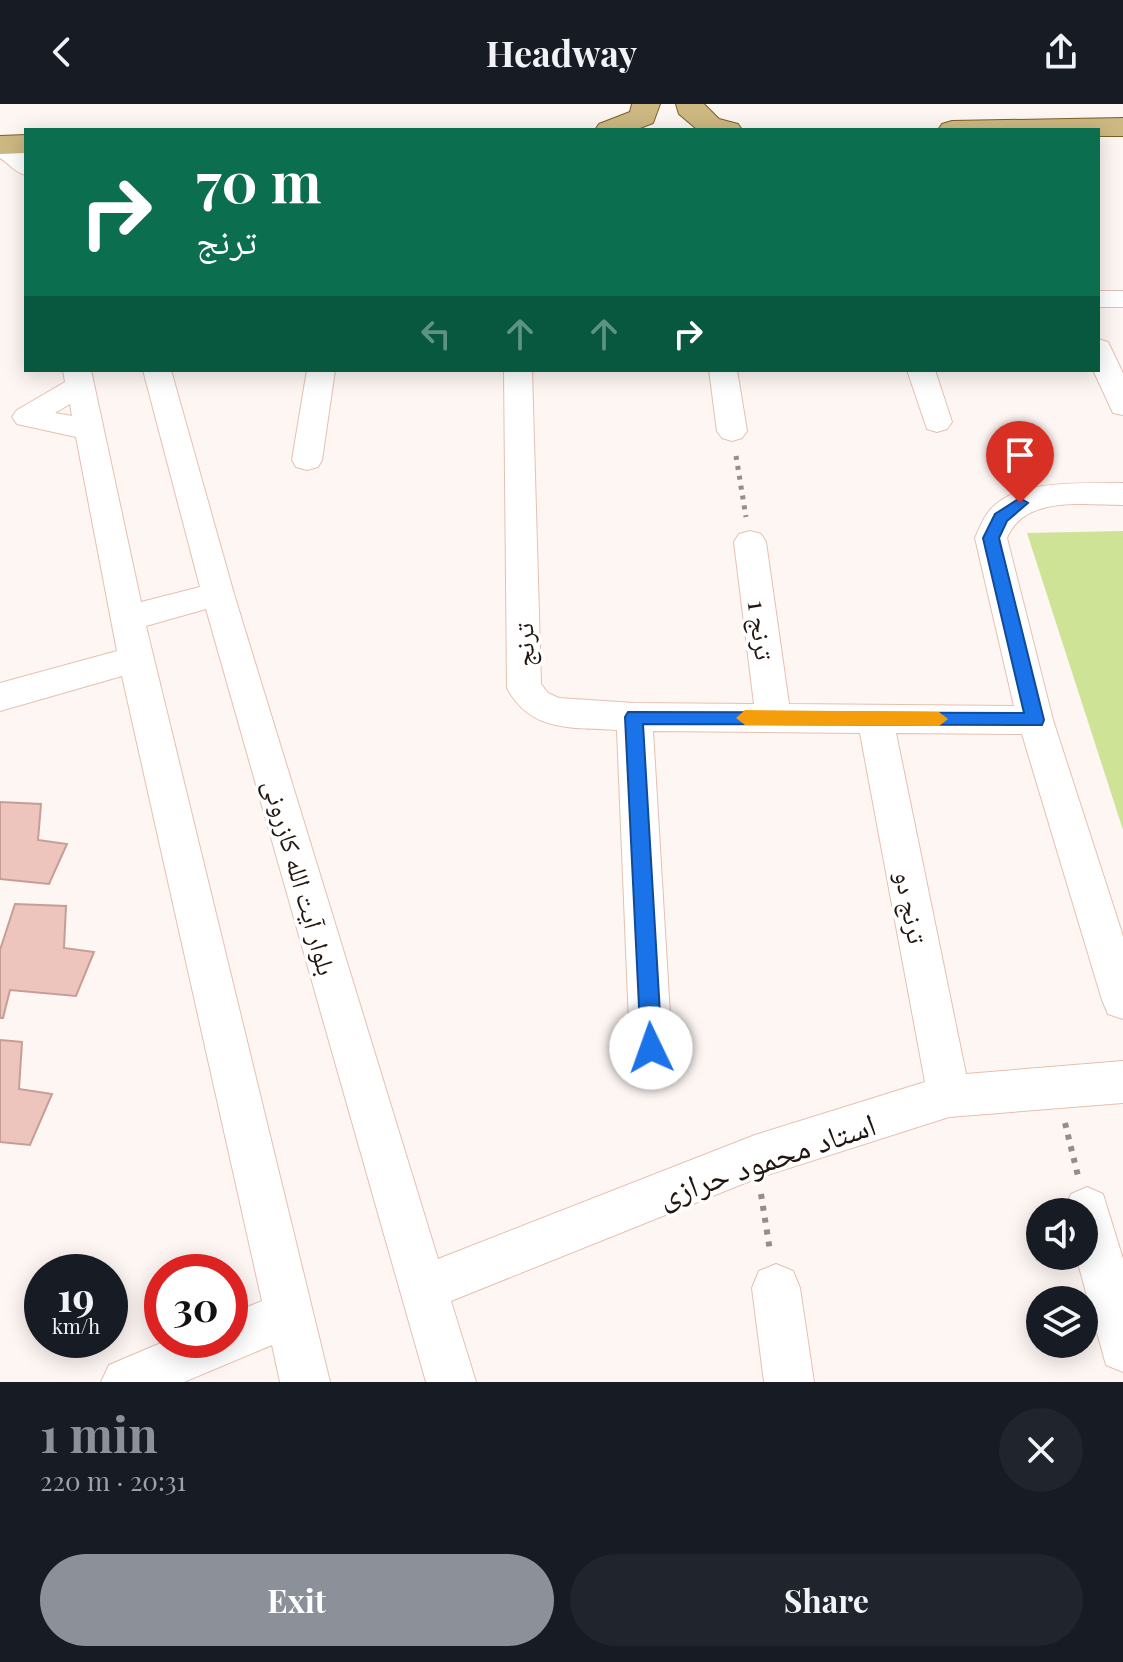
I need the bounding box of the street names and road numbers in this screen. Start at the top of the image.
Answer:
street label: ترنج 1 [740,598,784,663]
street label: ترنج [505,622,542,667]
street label: بلوار آیت الله کازرونی [256,775,346,979]
street label: ترنج دو [887,868,936,947]
street label: استاد محمود حرازی [651,1101,881,1215]

